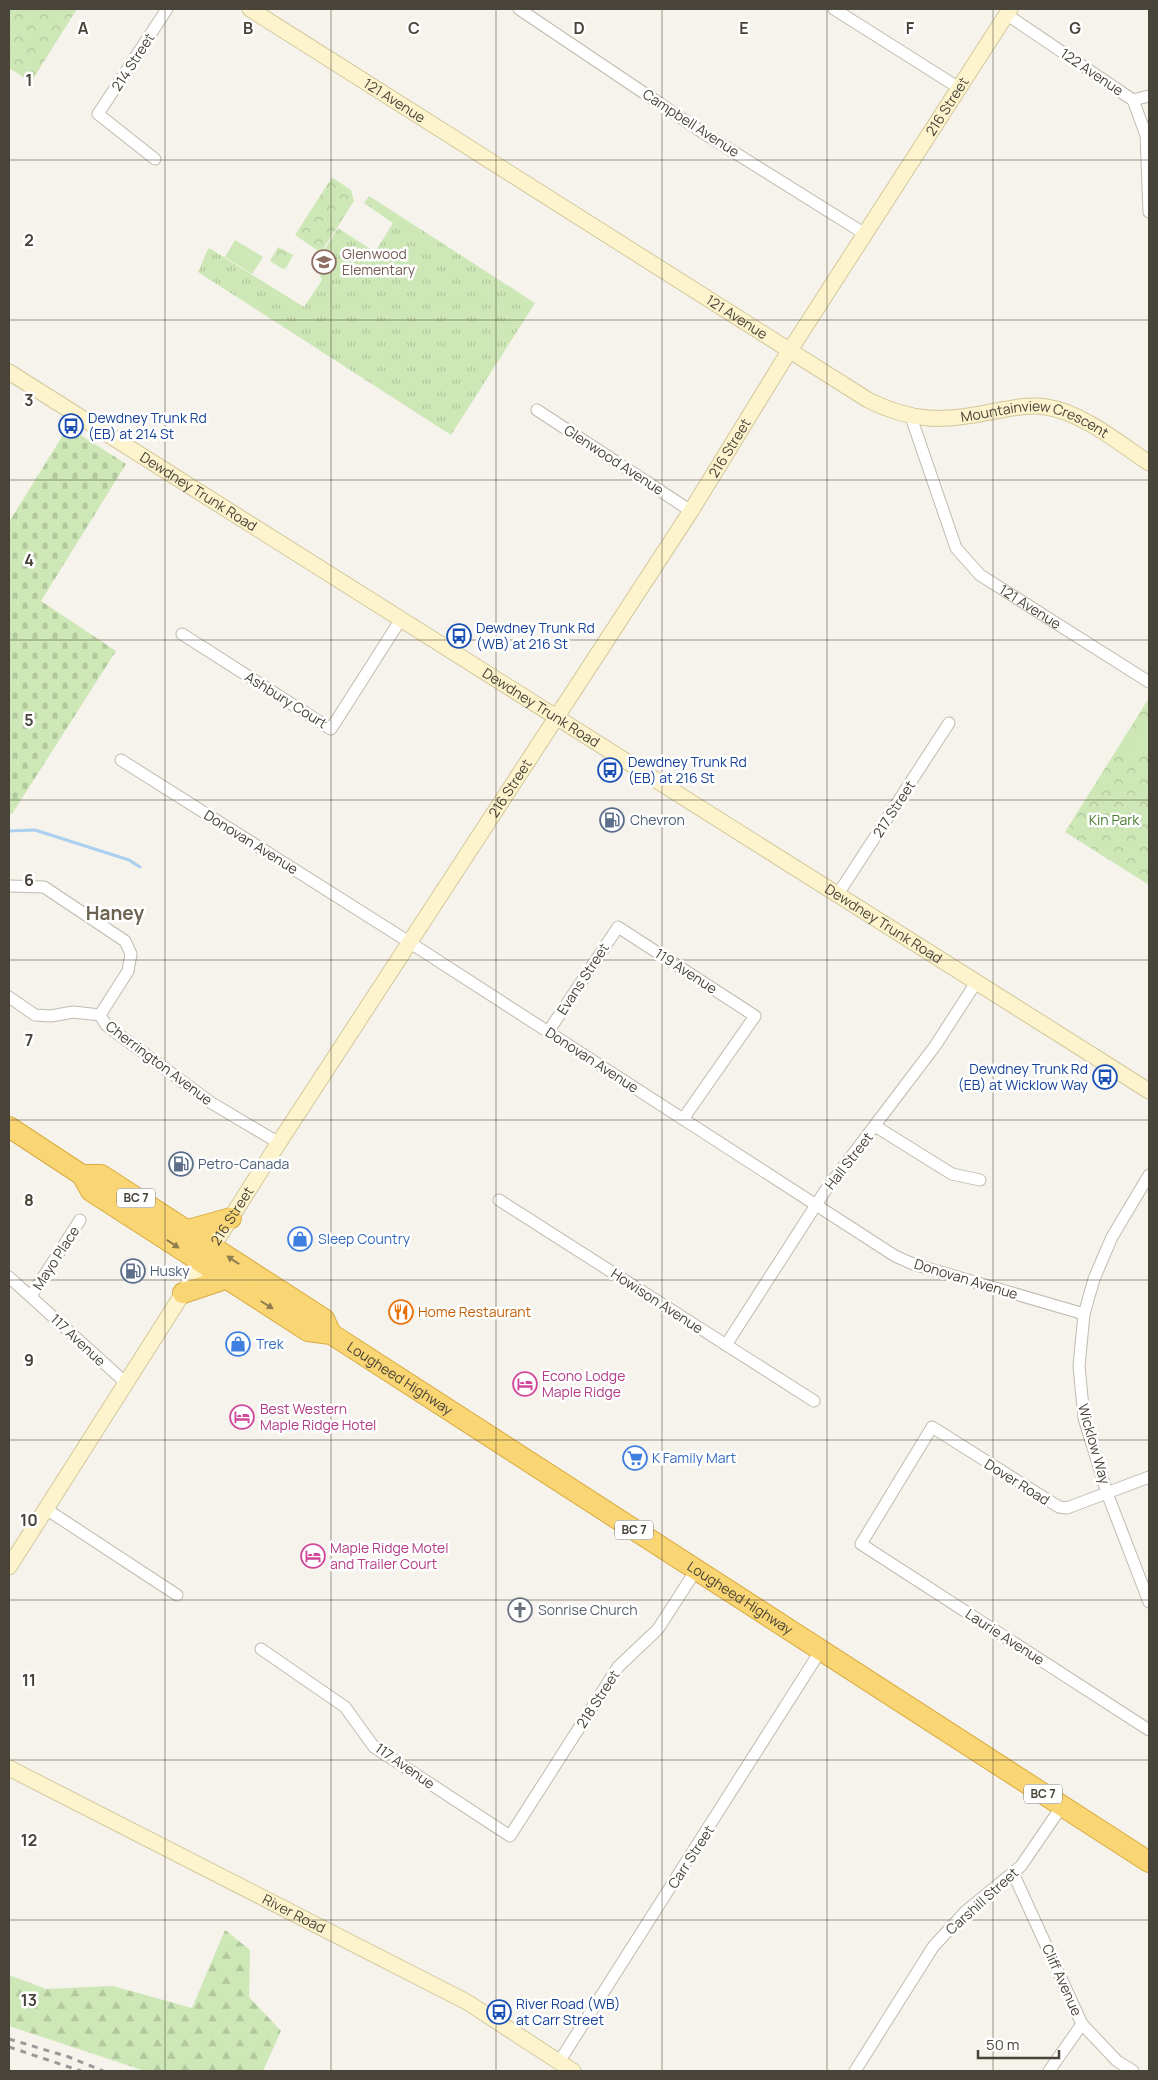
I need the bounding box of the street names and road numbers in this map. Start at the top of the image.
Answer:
street label: 214 Street [107,29,159,94]
street label: 122 Avenue [1057,44,1128,100]
street label: 121 Avenue [360,73,429,127]
street label: 216 Street [921,73,973,139]
street label: Campbell Avenue [639,84,743,161]
street label: 121 Avenue [702,290,772,343]
street label: Mountainview Crescent [959,396,1113,442]
street label: 216 Street [704,414,755,481]
street label: Glenwood Avenue [561,420,668,499]
street label: Dewdney Trunk Road [137,447,261,535]
street label: 121 Avenue [996,580,1065,633]
street label: Dewdney Trunk Road [479,663,603,751]
street label: Ashbury Court [242,667,331,733]
street label: 216 Street [484,755,536,821]
street label: 217 Street [868,776,919,841]
street label: Donovan Avenue [201,805,302,878]
street label: Dewdney Trunk Road [822,879,946,967]
street label: Evans Street [552,939,613,1018]
street label: 119 Avenue [652,943,721,998]
street label: Cherrington Avenue [102,1016,217,1109]
street label: Donovan Avenue [542,1022,643,1097]
street label: Hall Street [820,1128,877,1193]
street label: 216 Street [206,1182,258,1249]
road number: BC 7 [117,1188,155,1208]
street label: Mayo Place [28,1222,83,1293]
street label: Donovan Avenue [912,1254,1020,1303]
street label: Howison Avenue [608,1264,707,1337]
street label: 117 Avenue [47,1309,110,1370]
street label: Lougheed Highway [344,1337,457,1419]
street label: Wicklow Way [1074,1401,1115,1487]
street label: Dover Road [981,1454,1053,1509]
road number: BC 7 [615,1520,653,1540]
street label: Lougheed Highway [684,1556,797,1639]
street label: Laurie Avenue [962,1604,1048,1669]
street label: 218 Street [572,1666,624,1731]
street label: 117 Avenue [372,1738,439,1793]
road number: BC 7 [1024,1785,1062,1804]
street label: Carr Street [663,1821,718,1892]
street label: Carshill Street [941,1863,1022,1938]
street label: River Road [259,1889,329,1937]
street label: Cliff Avenue [1038,1941,1087,2019]

